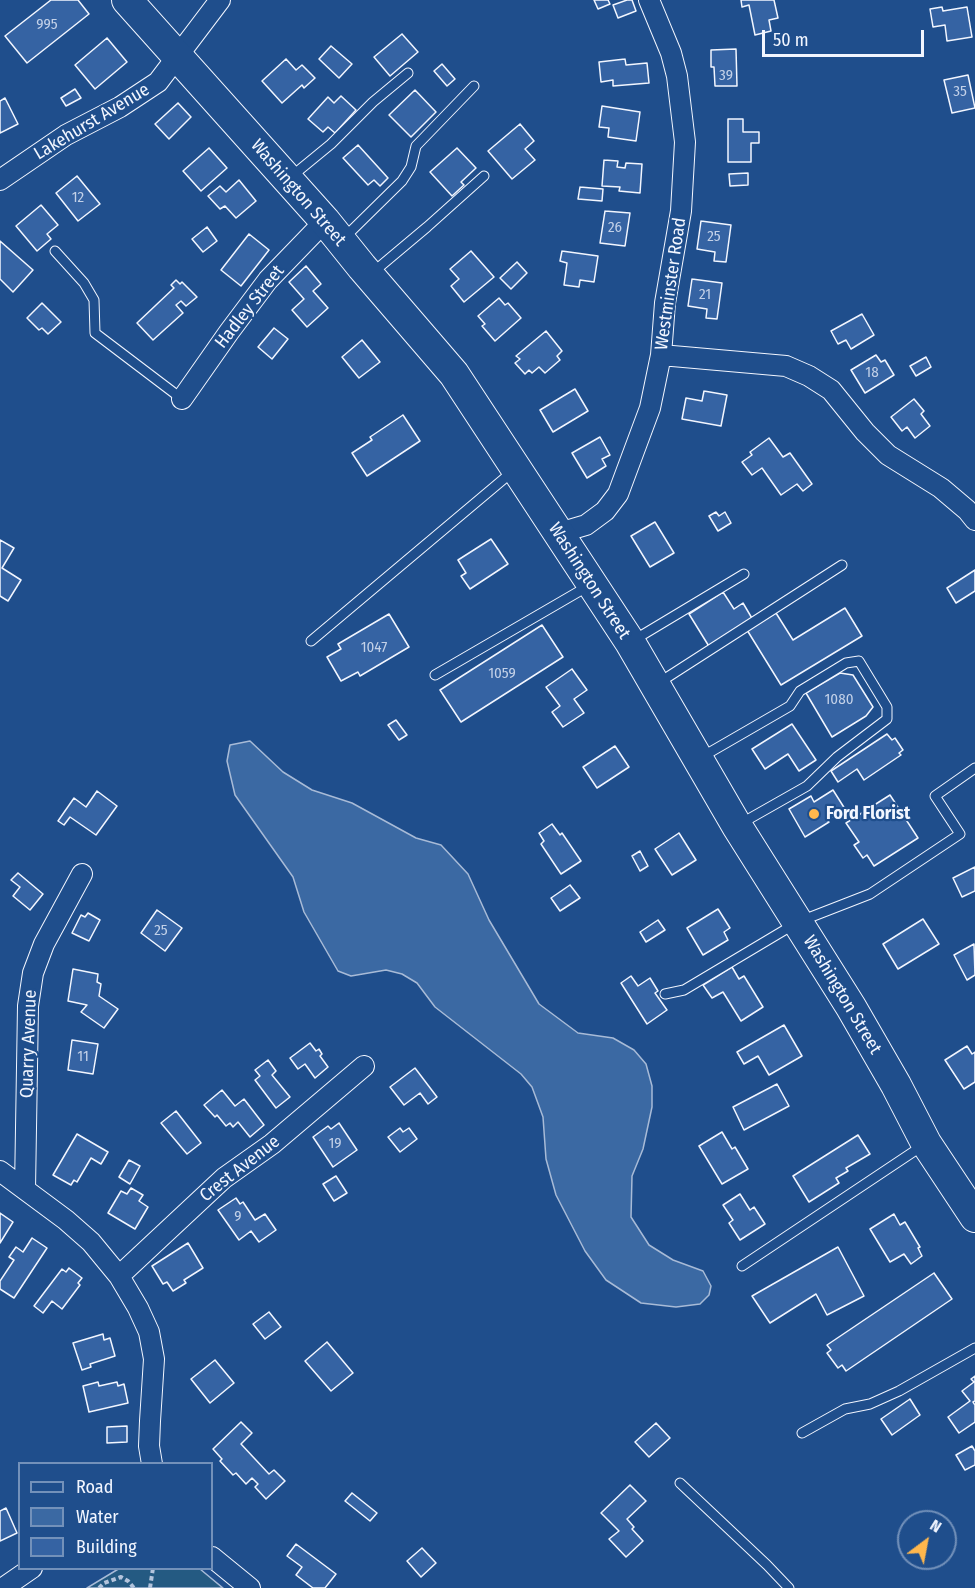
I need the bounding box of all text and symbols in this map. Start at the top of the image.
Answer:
house number: 995 [36,16,58,34]
scale bar [765,18,927,56]
text: 50 m [773,29,809,51]
house number: 39 [719,67,733,85]
street label: Lakehurst Avenue [30,79,154,165]
house number: 35 [953,83,967,101]
street label: Washington Street [246,135,350,251]
house number: 12 [72,189,84,207]
street label: Westminster Road [651,216,691,352]
house number: 26 [608,219,622,237]
house number: 25 [707,228,721,246]
street label: Hadley Street [211,261,289,353]
house number: 21 [699,286,711,304]
house number: 18 [865,364,879,382]
street label: Washington Street [543,519,635,643]
house number: 1047 [361,639,387,657]
house number: 1059 [488,665,516,683]
house number: 1080 [825,691,853,709]
place label: Ford Florist [826,803,910,825]
marker: Ford Florist [807,807,821,821]
house number: 25 [154,922,168,940]
street label: Washington Street [798,932,886,1058]
street label: Quarry Avenue [16,989,42,1099]
house number: 11 [77,1048,89,1066]
street label: Crest Avenue [196,1131,284,1207]
house number: 19 [328,1135,342,1153]
house number: 9 [234,1208,242,1226]
legend [18,1462,213,1570]
text: Road [76,1476,113,1498]
text: Water [76,1506,119,1528]
north arrow [897,1510,957,1570]
text: N [927,1515,945,1537]
text: Building [76,1536,137,1558]

